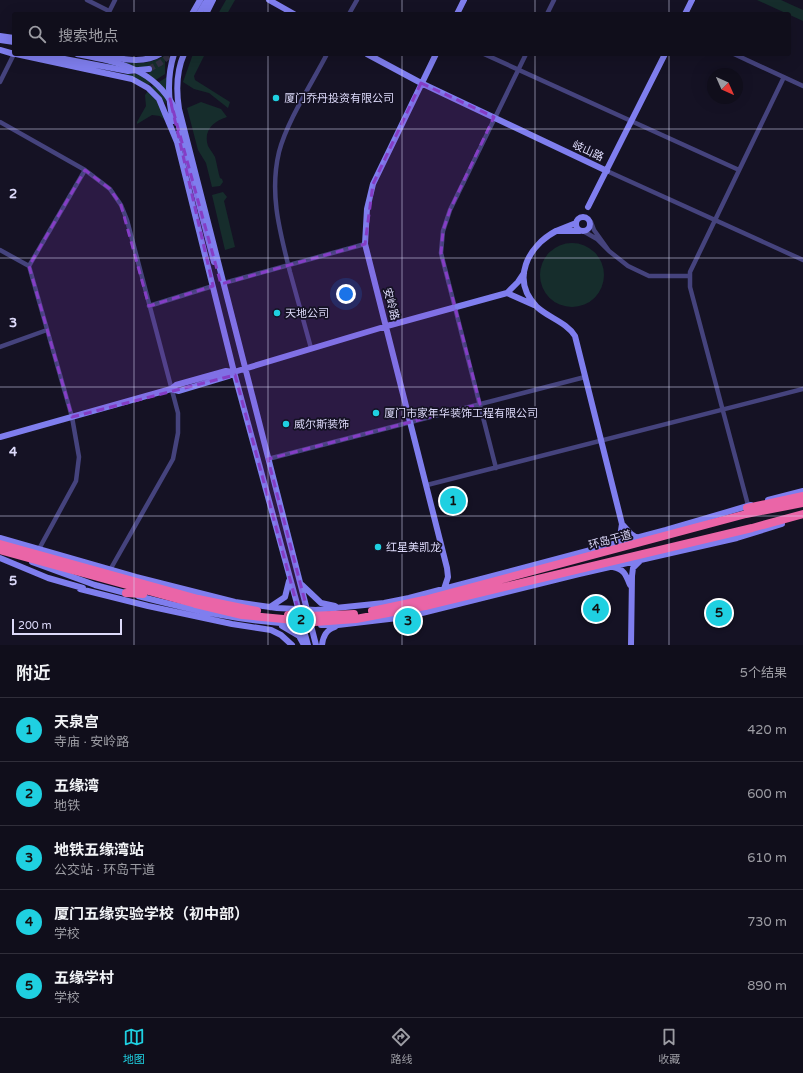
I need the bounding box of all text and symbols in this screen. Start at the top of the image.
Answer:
search box [12,12,791,56]
icon: search [26,23,48,45]
text: 搜索地点 [58,27,118,45]
north arrow [707,68,743,104]
place label: 厦门乔丹投资有限公司 [284,92,394,105]
marker: 厦门乔丹投资有限公司 [271,93,281,103]
street label: 岐山路 [570,138,606,164]
text: 2 [9,186,17,202]
your location [336,284,356,304]
street label: 安岭路 [380,286,402,322]
place label: 天地公司 [285,307,329,320]
marker: 天地公司 [272,308,282,318]
text: 3 [9,315,17,331]
place label: 厦门市家年华装饰工程有限公司 [384,407,538,420]
marker: 厦门市家年华装饰工程有限公司 [371,408,381,418]
place label: 威尔斯装饰 [294,418,349,431]
marker: 威尔斯装饰 [281,419,291,429]
text: 4 [9,444,18,460]
pin: 1 [440,486,466,516]
street label: 环岛干道 [587,528,633,552]
place label: 红星美凯龙 [386,541,441,554]
marker: 红星美凯龙 [373,542,383,552]
text: 5 [9,573,17,589]
pin: 4 [583,594,609,624]
pin: 5 [706,598,732,628]
pin: 2 [288,605,314,635]
pin: 3 [395,606,421,636]
scale bar [12,617,122,636]
text: 200 m [18,619,52,632]
text: 附近 [16,663,50,684]
text: 5个结果 [740,665,787,681]
text: 天泉宫 [54,713,99,731]
text: 1 [25,722,33,738]
text: 420 m [747,722,787,738]
text: 寺庙 · 安岭路 [54,734,129,750]
text: 五缘湾 [54,777,99,795]
text: 2 [25,786,33,802]
text: 600 m [747,786,787,802]
text: 地铁 [54,798,80,814]
text: 地铁五缘湾站 [54,841,144,859]
text: 3 [25,850,33,866]
text: 610 m [747,850,787,866]
text: 公交站 · 环岛干道 [54,862,155,878]
text: 厦门五缘实验学校（初中部） [54,905,249,923]
text: 4 [25,914,33,930]
text: 730 m [747,914,787,930]
text: 学校 [54,926,80,942]
text: 五缘学村 [54,969,114,987]
text: 5 [25,978,33,994]
text: 890 m [747,978,787,994]
text: 学校 [54,990,80,1006]
tab: 地图 [123,1026,145,1066]
tab: 路线 [390,1026,412,1066]
tab: 收藏 [658,1026,680,1066]

